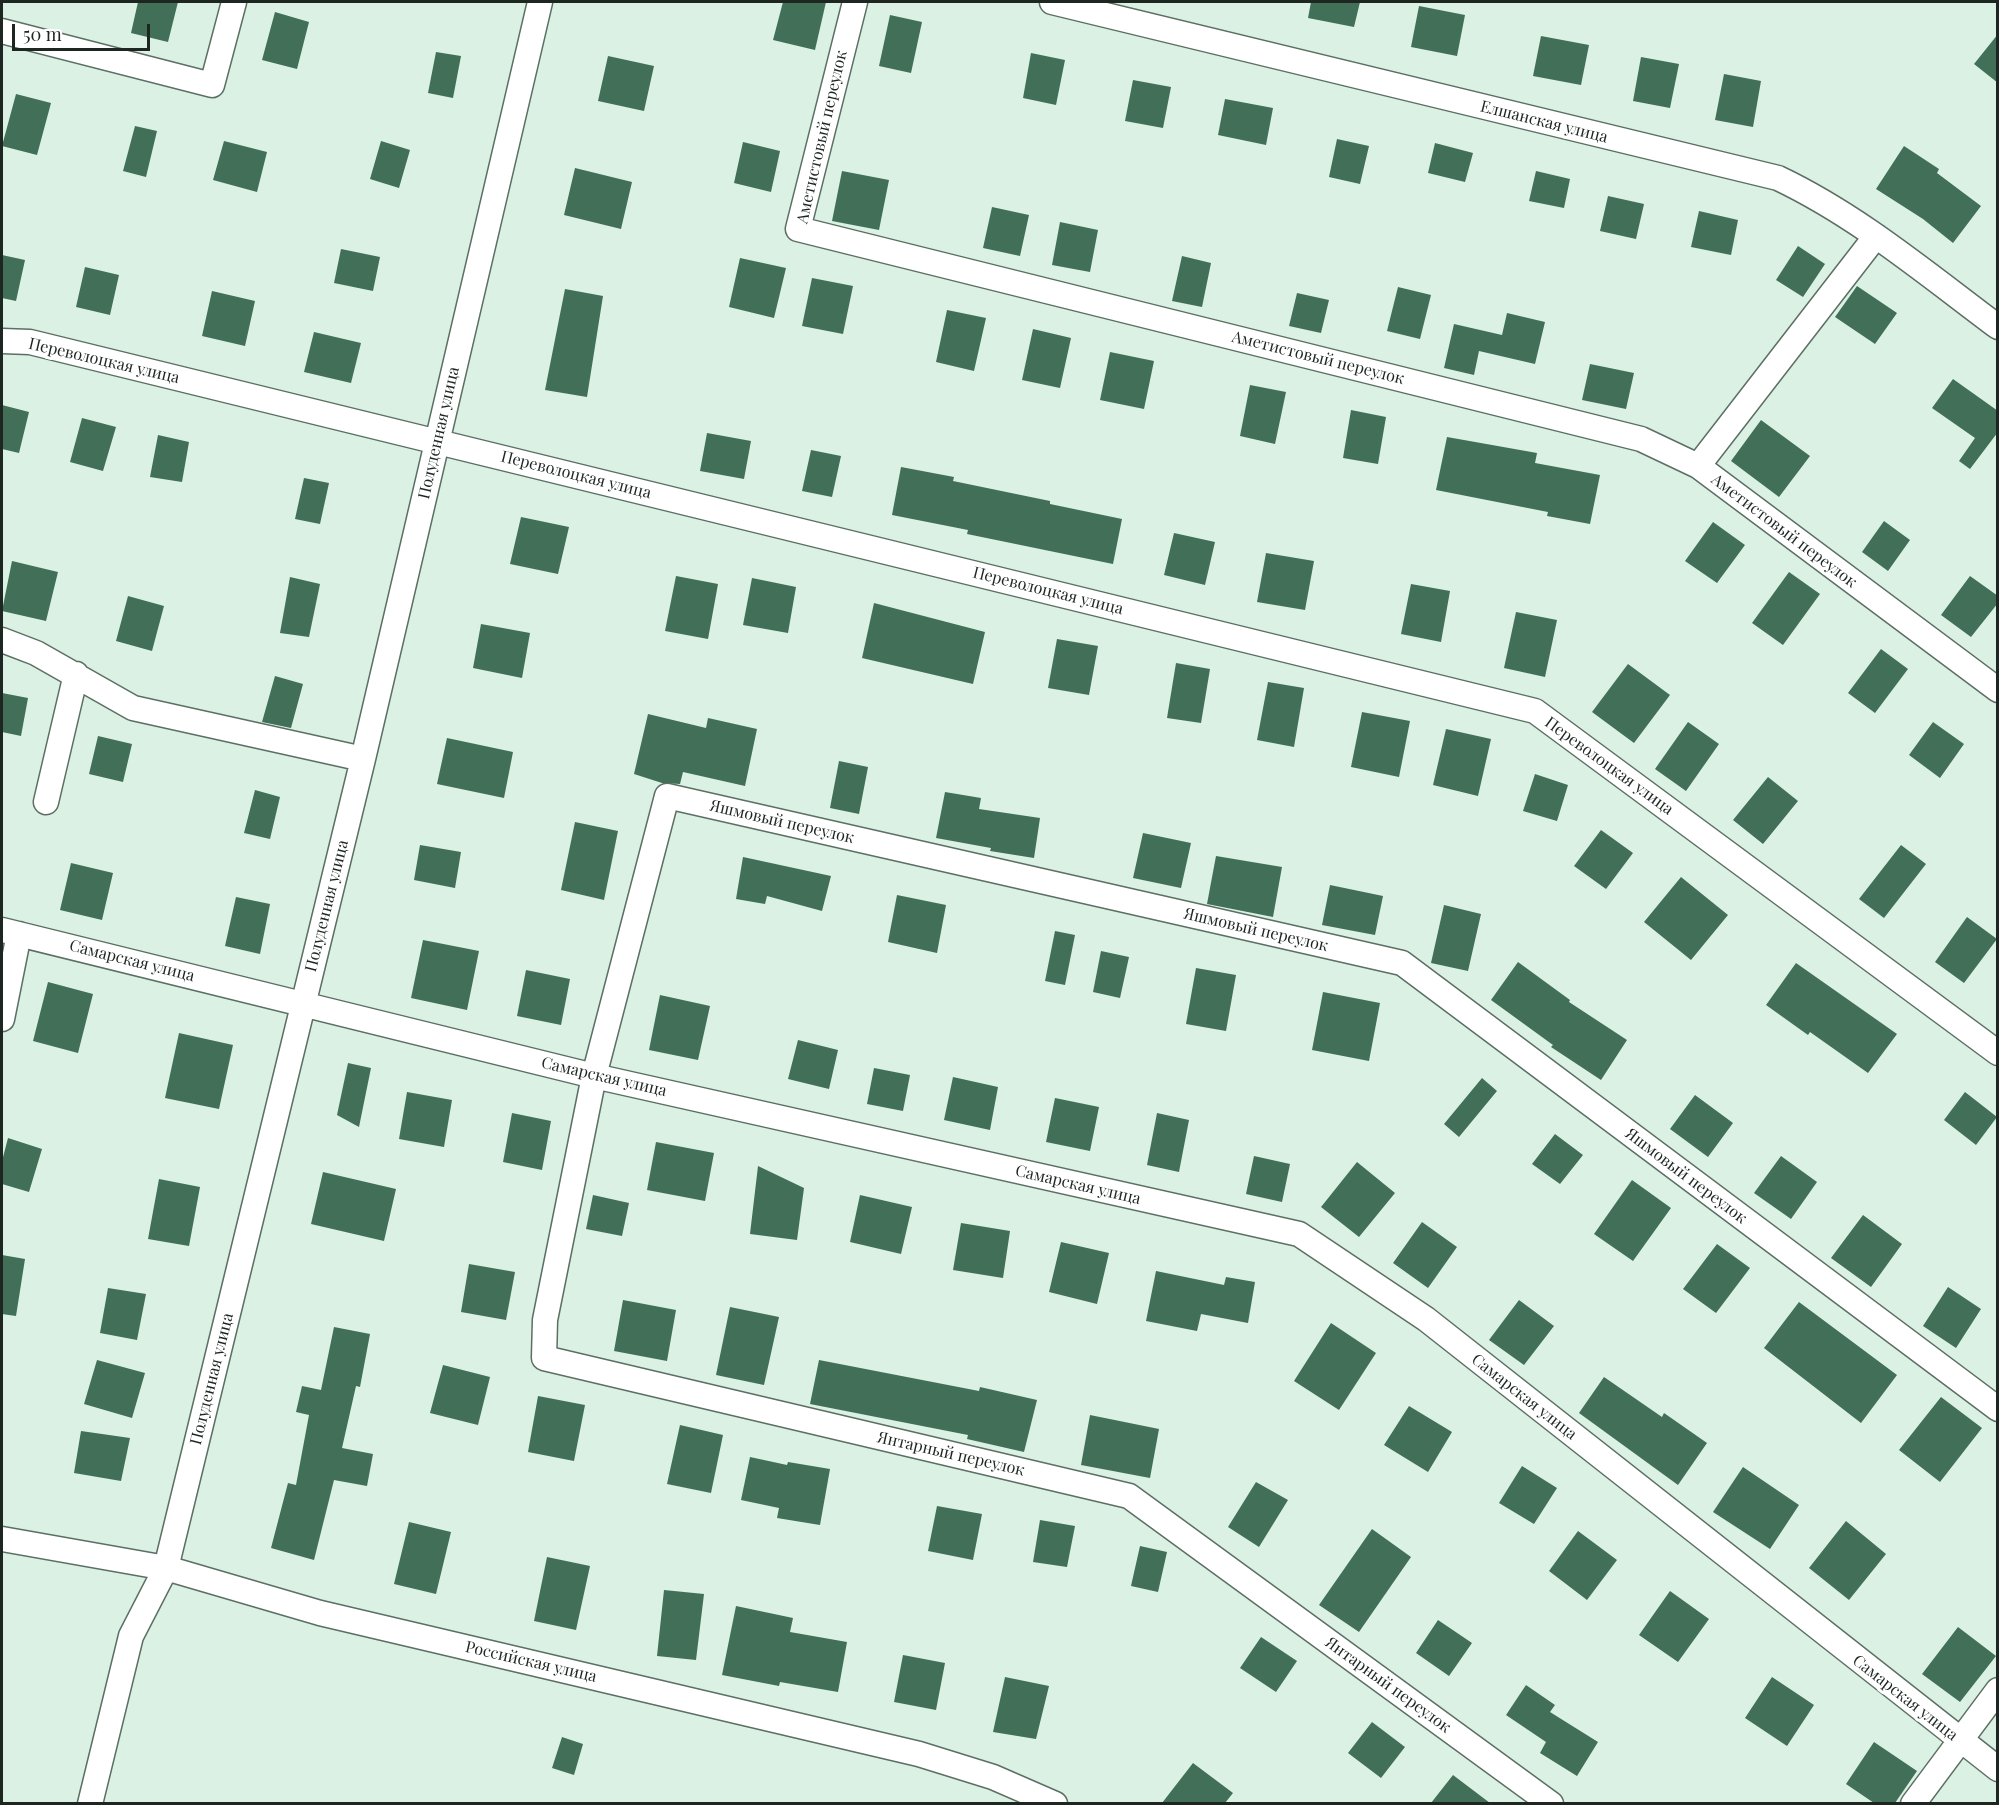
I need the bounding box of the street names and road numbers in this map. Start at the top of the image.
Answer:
street label: Аметистовый переулок [793,49,851,225]
street label: Елшанская улица [1478,97,1610,147]
street label: Аметистовый переулок [1230,327,1406,389]
street label: Переволоцкая улица [27,334,181,388]
street label: Полуденная улица [414,365,464,501]
street label: Переволоцкая улица [499,447,653,503]
street label: Аметистовый переулок [1708,470,1860,592]
street label: Переволоцкая улица [971,563,1125,619]
street label: Переволоцкая улица [1541,713,1677,819]
street label: Яшмовый переулок [708,796,856,848]
street label: Полуденная улица [301,838,353,974]
street label: Яшмовый переулок [1182,904,1330,956]
street label: Самарская улица [67,936,197,986]
street label: Самарская улица [539,1053,669,1101]
street label: Яшмовый переулок [1621,1124,1751,1228]
street label: Самарская улица [1013,1161,1143,1209]
street label: Полуденная улица [186,1311,238,1447]
street label: Самарская улица [1468,1350,1580,1444]
street label: Янтарный переулок [875,1428,1027,1480]
street label: Янтарный переулок [1321,1633,1455,1737]
street label: Российская улица [463,1638,599,1686]
street label: Самарская улица [1849,1651,1961,1745]

